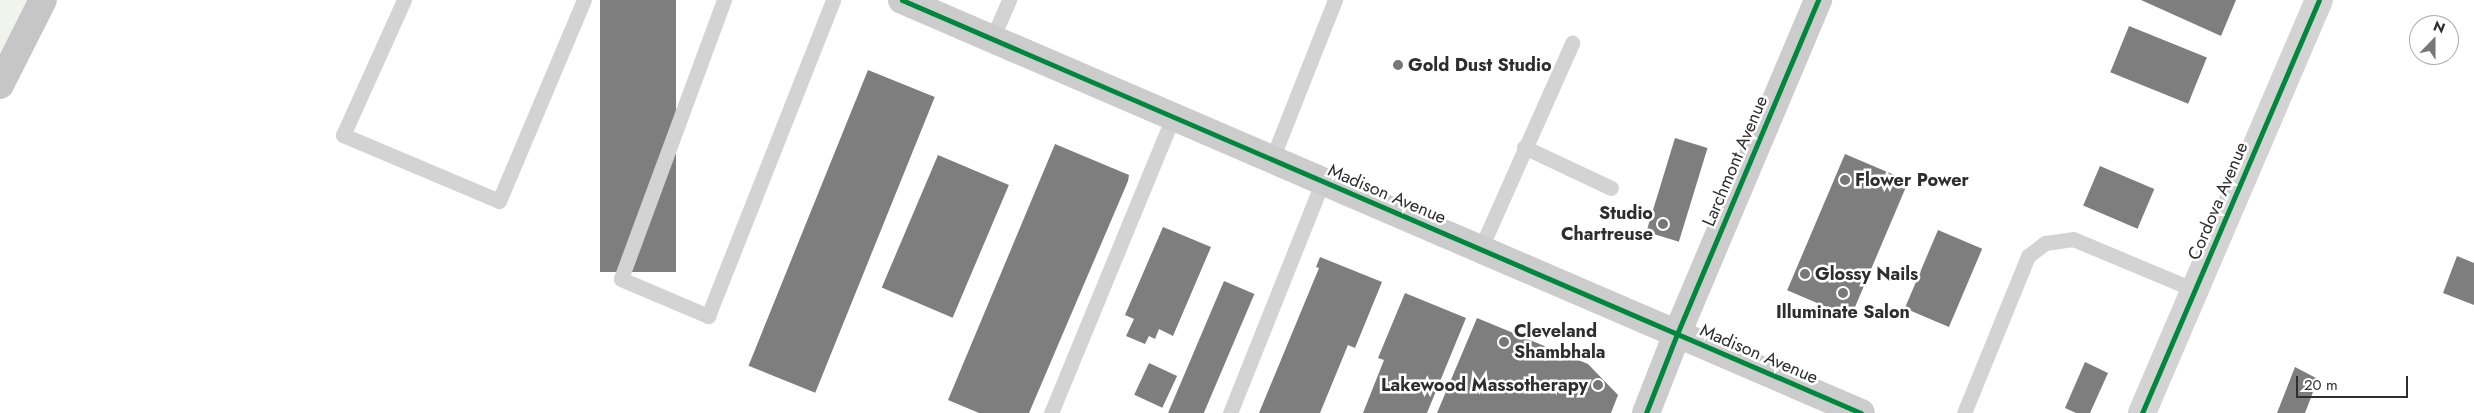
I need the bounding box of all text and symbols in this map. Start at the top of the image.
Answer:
north arrow [2409,15,2459,65]
text: N [2430,16,2448,38]
place label: Gold Dust Studio [1408,54,1552,76]
marker: Gold Dust Studio [1392,59,1404,71]
street label: Larchmont Avenue [1698,92,1772,230]
street label: Cordova Avenue [2183,139,2253,263]
street label: Madison Avenue [1325,159,1449,229]
place label: Flower Power [1855,169,1969,191]
marker: Flower Power [1839,174,1851,186]
place label: Studio Chartreuse [1561,203,1653,245]
marker: Studio Chartreuse [1657,218,1669,230]
place label: Glossy Nails [1815,263,1918,285]
marker: Glossy Nails [1799,268,1811,280]
marker: Illuminate Salon [1837,287,1849,299]
place label: Illuminate Salon [1776,301,1910,323]
street label: Madison Avenue [1697,319,1821,389]
place label: Cleveland Shambhala [1514,321,1606,364]
marker: Cleveland Shambhala [1498,336,1510,348]
scale bar [2299,366,2412,398]
place label: Lakewood Massotherapy [1381,374,1588,396]
text: 20 m [2304,374,2338,396]
marker: Lakewood Massotherapy [1592,379,1604,391]

